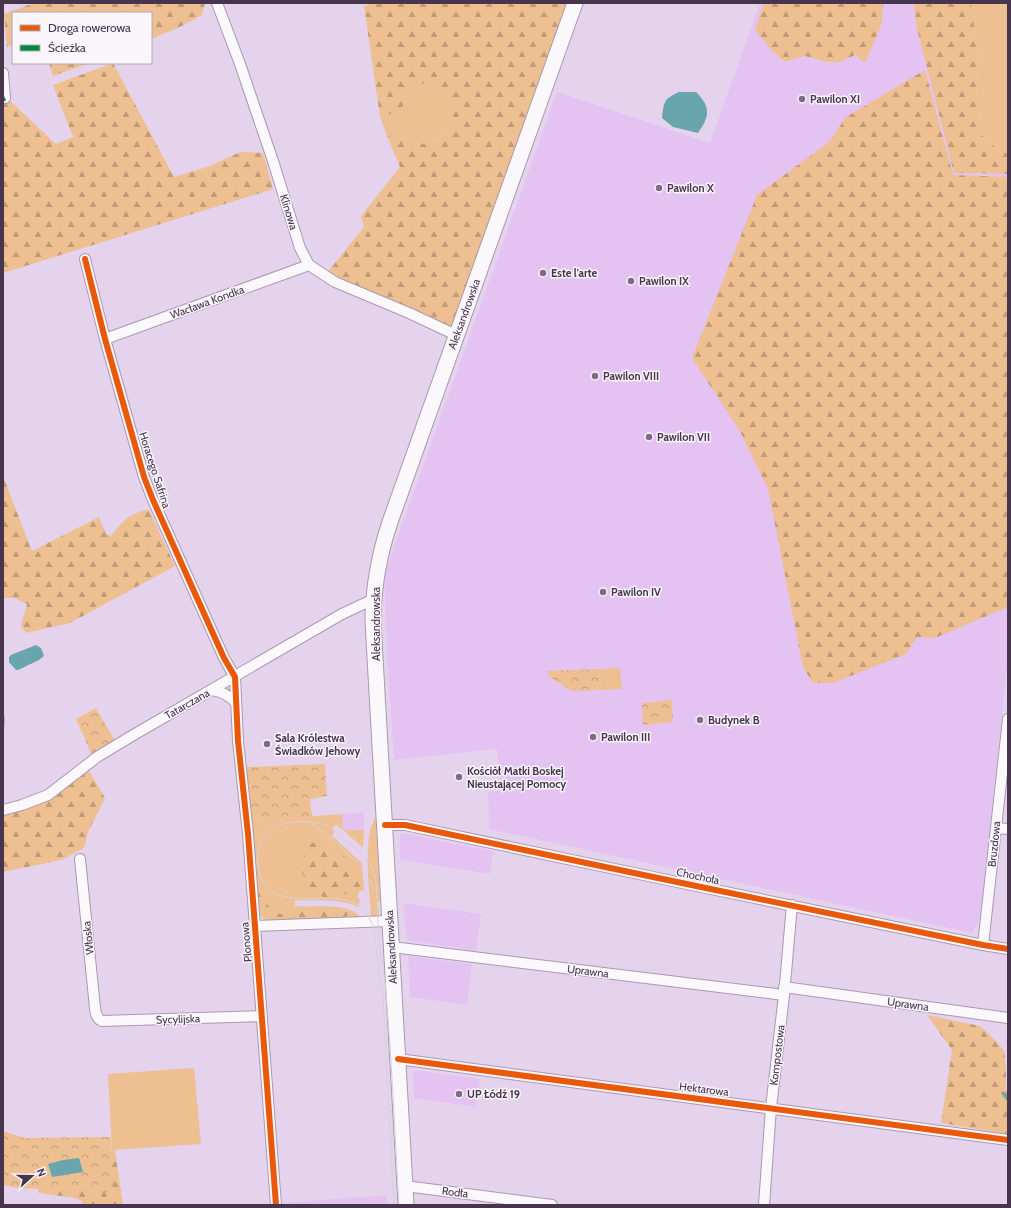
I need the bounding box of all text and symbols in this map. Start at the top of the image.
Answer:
legend [12,12,152,64]
text: Droga rowerowa [48,20,131,35]
text: Ścieżka [48,40,86,55]
place label: Pawilon XI [810,92,860,106]
marker: Pawilon XI [797,94,807,104]
place label: Pawilon X [667,181,714,195]
marker: Pawilon X [654,183,664,193]
street label: Klinowa [277,192,301,232]
place label: Este l'arte [551,266,597,280]
marker: Este l'arte [538,268,548,278]
place label: Pawilon IX [639,274,689,288]
street label: Aleksandrowska [445,276,483,351]
marker: Pawilon IX [626,276,636,286]
street label: Wacława Kondka [168,282,247,322]
place label: Pawilon VIII [603,369,659,383]
marker: Pawilon VIII [590,371,600,381]
street label: Horacego Safrina [136,430,174,511]
place label: Pawilon VII [657,430,710,444]
marker: Pawilon VII [644,432,654,442]
place label: Pawilon IV [611,585,661,599]
street label: Aleksandrowska [369,586,383,661]
marker: Pawilon IV [598,587,608,597]
street label: Tatarczana [162,685,213,722]
place label: Budynek B [708,713,760,727]
marker: Budynek B [695,715,705,725]
place label: Pawilon III [601,730,650,744]
place label: Sala Królestwa Świadków Jehowy [275,731,360,758]
marker: Pawilon III [588,732,598,742]
marker: Sala Królestwa Świadków Jehowy [262,739,272,749]
place label: Kościół Matki Boskej Nieustającej Pomocy [467,764,566,791]
marker: Kościół Matki Boskej Nieustającej Pomocy [454,772,464,782]
street label: Bruzdowa [985,820,1003,868]
street label: Chochoła [675,865,722,888]
street label: Aleksandrowska [382,909,400,984]
street label: Włoska [79,920,97,956]
street label: Plonowa [237,921,255,963]
street label: Uprawna [566,962,610,981]
street label: Uprawna [886,994,930,1014]
street label: Sycylijska [156,1011,201,1027]
street label: Kompostowa [766,1023,788,1086]
street label: Hektarowa [678,1079,730,1099]
place label: UP Łódź 19 [467,1087,520,1101]
marker: UP Łódź 19 [454,1089,464,1099]
north arrow [12,1156,52,1196]
text: N [33,1166,49,1179]
street label: Rodła [441,1183,470,1201]

